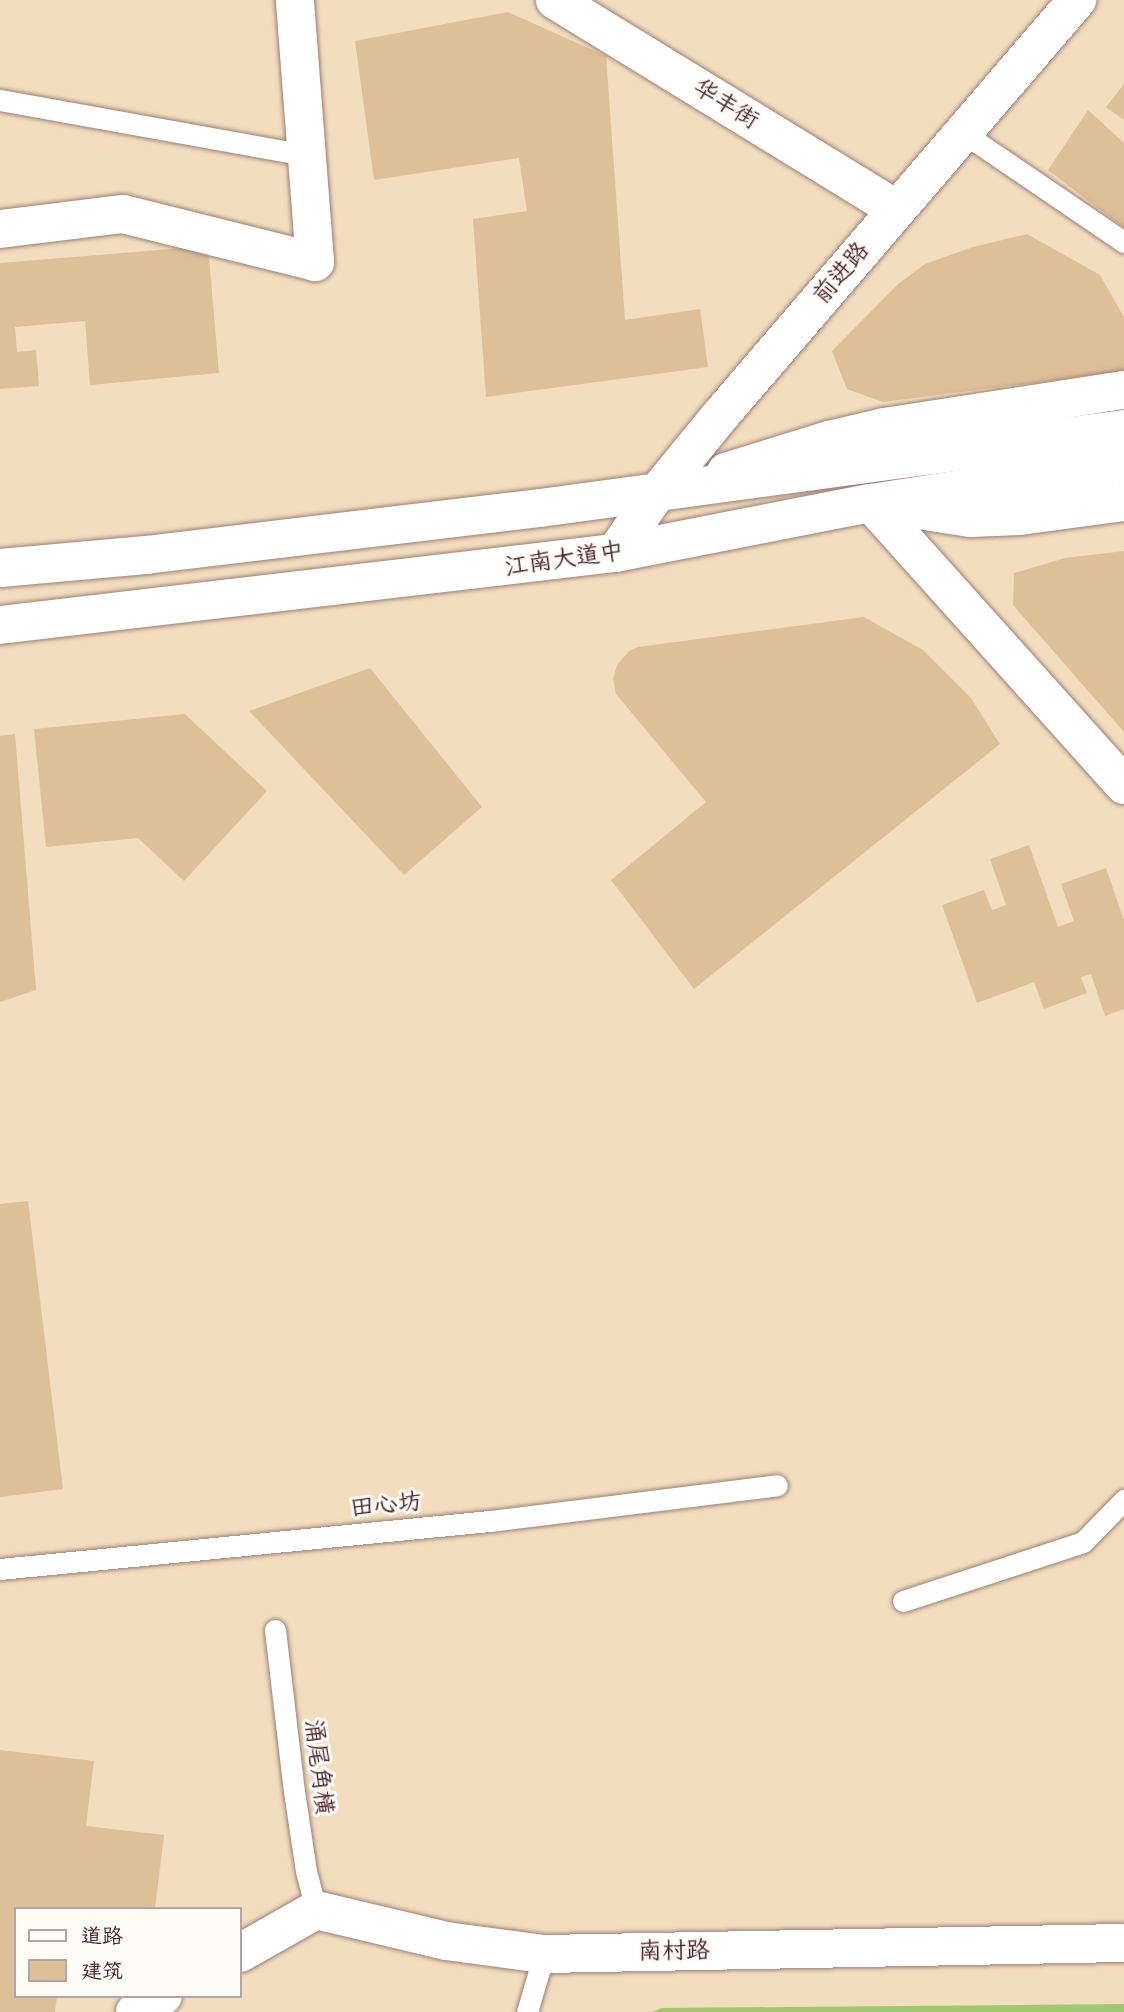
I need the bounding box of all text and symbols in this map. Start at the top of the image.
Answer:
street label: 华丰街 [688,73,764,135]
street label: 前进路 [807,236,875,310]
street label: 江南大道中 [503,536,625,582]
street label: 田心坊 [349,1487,423,1523]
street label: 涌尾角横 [299,1718,339,1816]
legend [14,1907,242,1998]
text: 道路 [81,1917,123,1955]
street label: 南村路 [638,1936,710,1966]
text: 建筑 [81,1952,123,1990]

